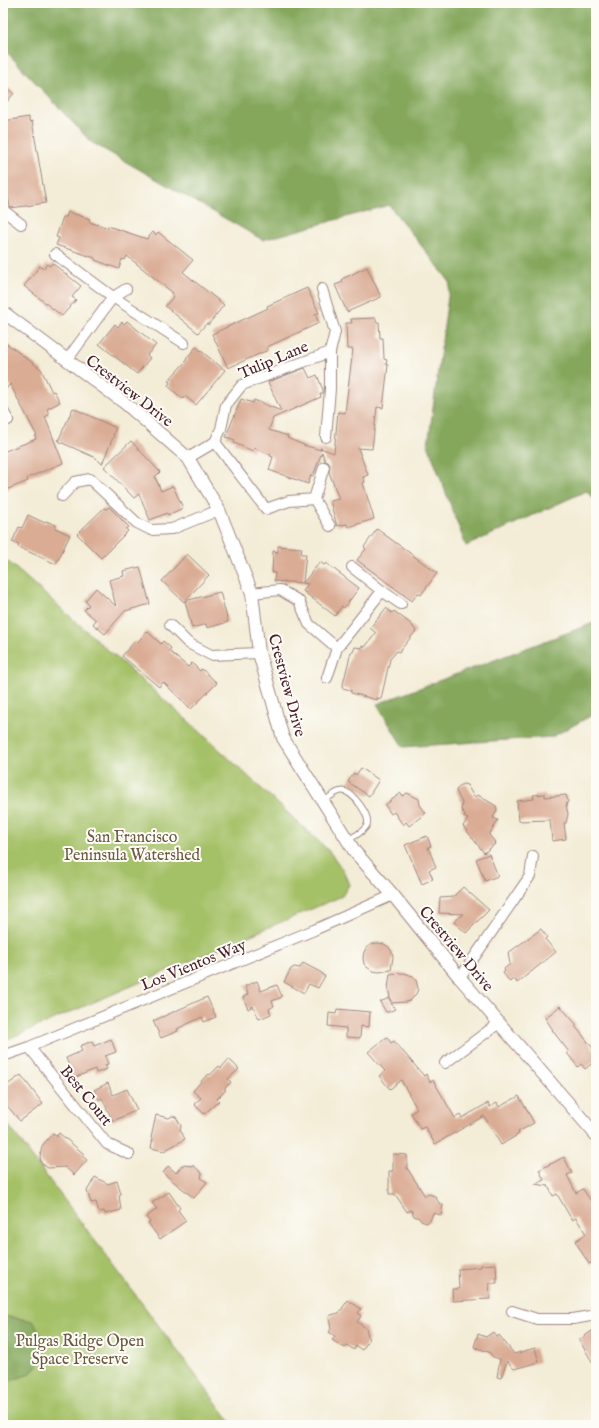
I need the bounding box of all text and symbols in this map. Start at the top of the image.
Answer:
street label: Tulip Lane [236,337,312,384]
street label: Crestview Drive [81,351,177,432]
street label: Crestview Drive [263,632,309,739]
park label: San Francisco Peninsula Watershed [64,828,201,866]
street label: Crestview Drive [414,902,497,996]
street label: Los Vientos Way [138,936,249,996]
street label: Best Court [55,1062,116,1131]
park label: Pulgas Ridge Open Space Preserve [16,1332,145,1370]

